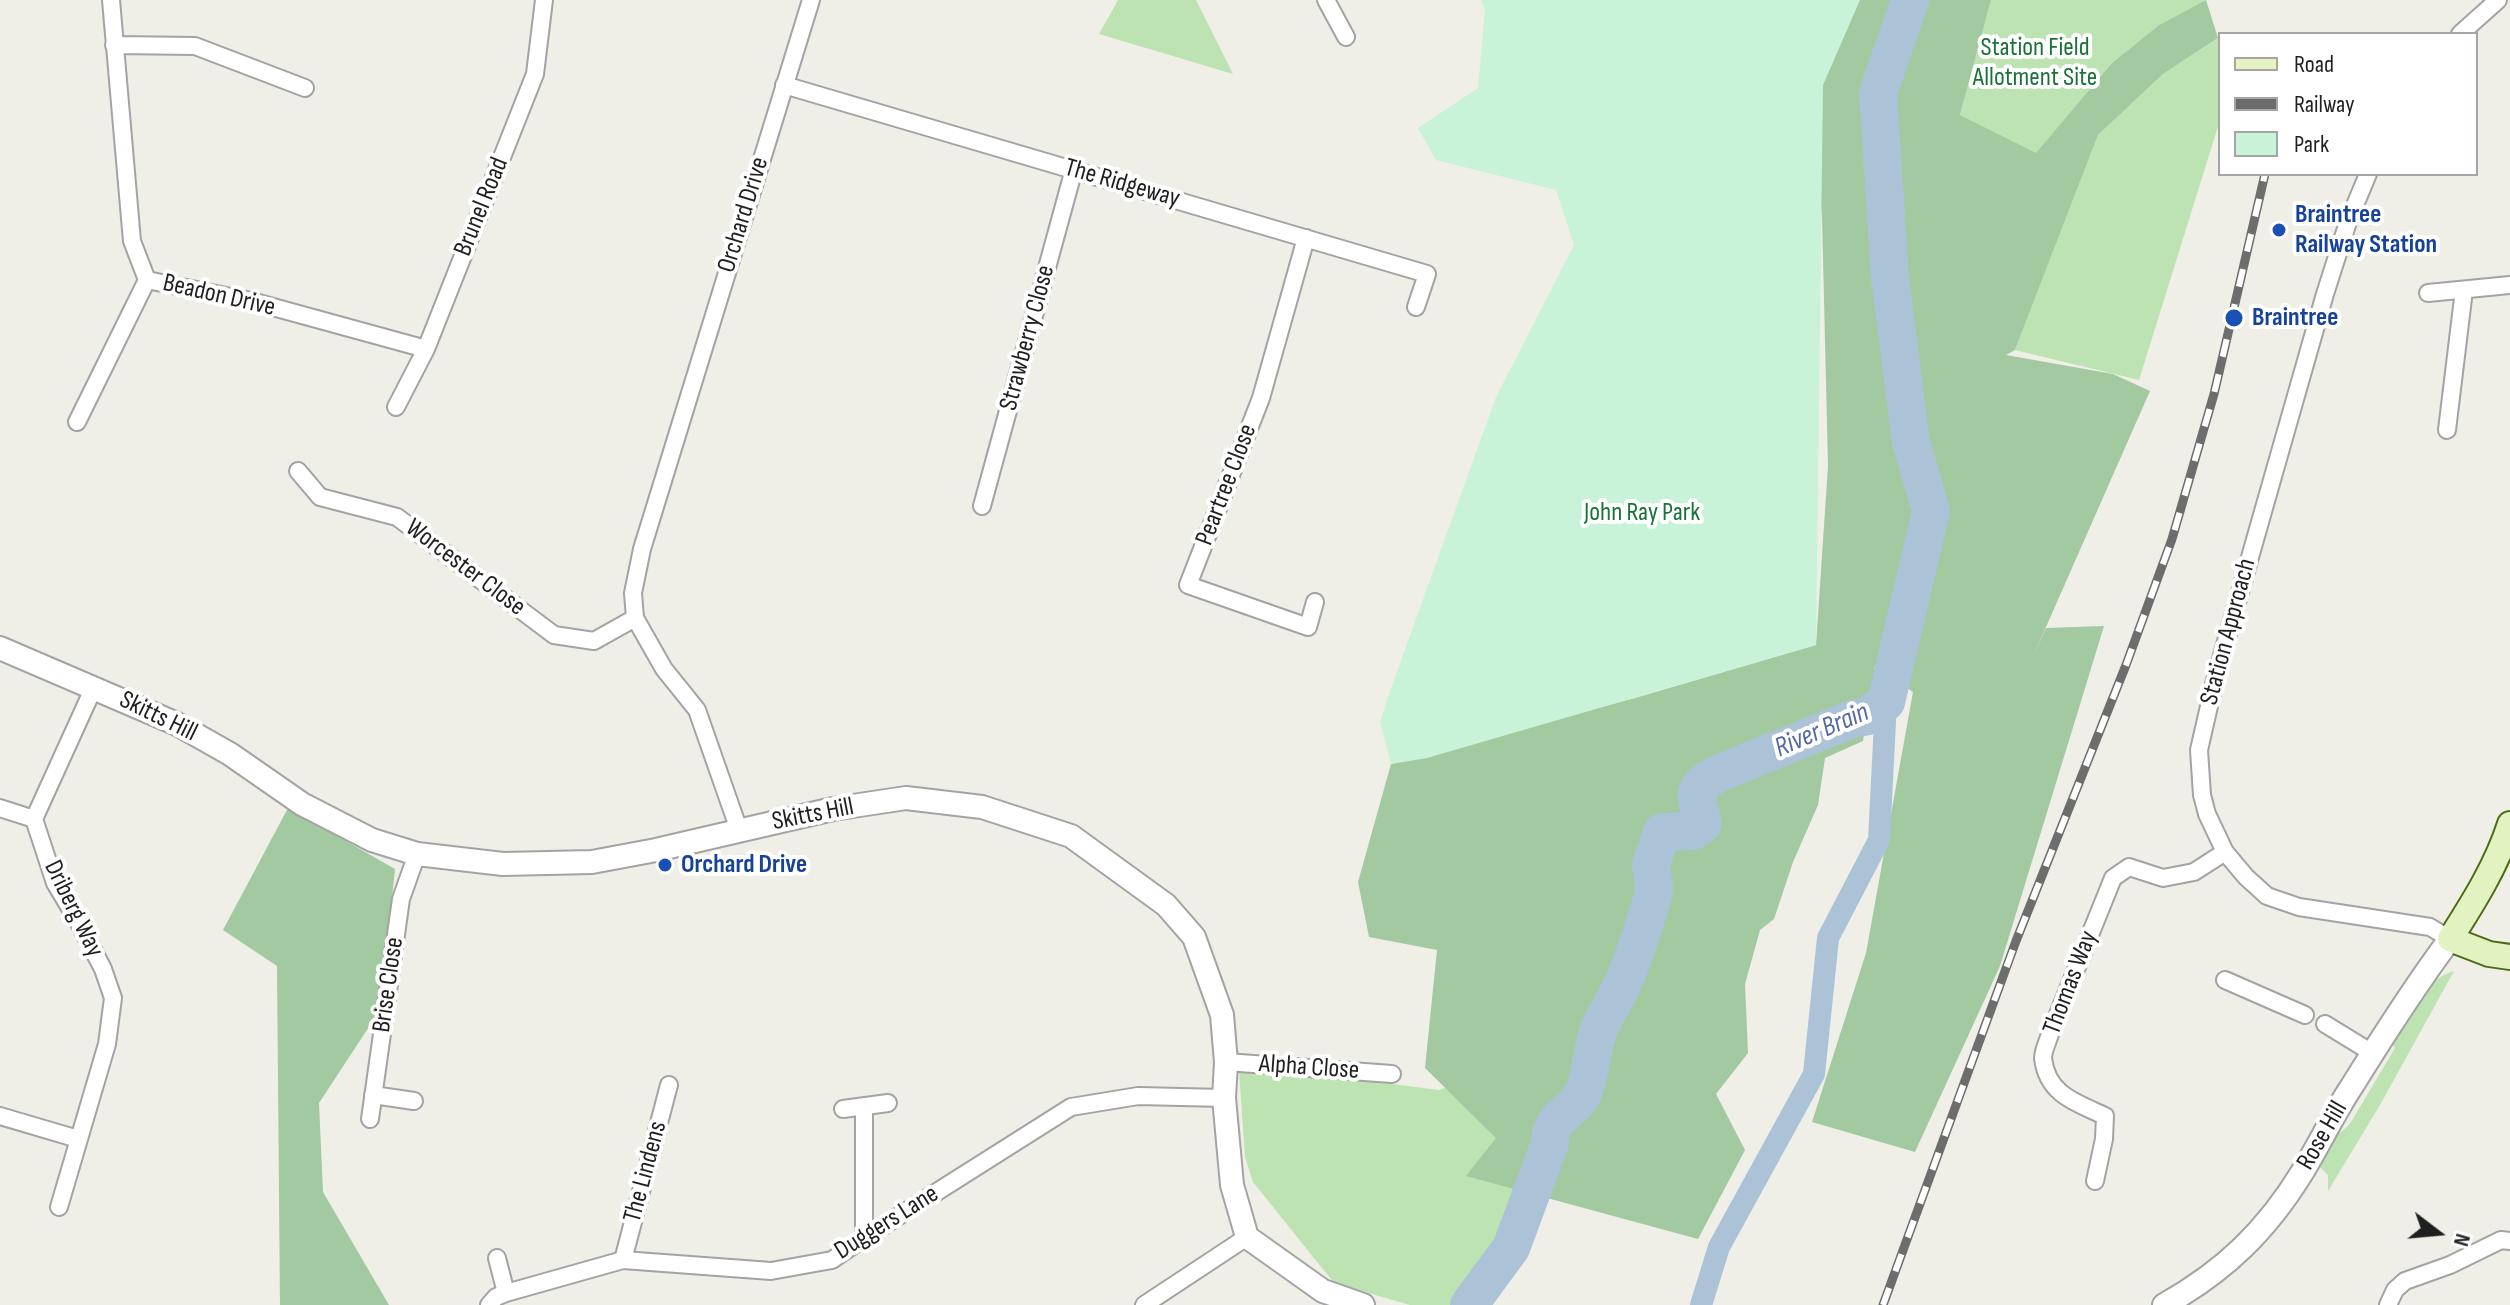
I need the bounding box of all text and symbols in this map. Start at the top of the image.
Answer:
park label: Station Field Allotment Site [1973,32,2097,94]
legend [2218,32,2478,176]
text: Road [2294,50,2334,79]
text: Railway [2294,90,2354,119]
text: Park [2294,130,2329,159]
street label: Brunel Road [448,153,516,261]
street label: The Ridgeway [1061,153,1183,215]
street label: Orchard Drive [712,154,776,276]
place label: Braintree Railway Station [2295,199,2437,260]
marker: Braintree Railway Station [2270,221,2288,239]
street label: Strawberry Close [994,262,1062,414]
street label: Beadon Drive [160,268,278,324]
place label: Braintree [2252,302,2338,334]
marker: Braintree [2223,307,2245,329]
street label: Peartree Close [1190,420,1264,550]
park label: John Ray Park [1584,497,1700,529]
street label: Worcester Close [399,513,531,623]
street label: Station Approach [2194,555,2264,709]
street label: Skitts Hill [114,685,202,749]
water label: River Brain [1770,696,1874,766]
street label: Skitts Hill [769,792,857,838]
place label: Orchard Drive [681,849,807,881]
street label: Driberg Way [36,856,110,962]
marker: Orchard Drive [656,856,674,874]
street label: Thomas Way [2037,927,2105,1039]
street label: Brise Close [367,935,411,1035]
street label: Alpha Close [1258,1049,1360,1087]
street label: Rose Hill [2291,1096,2355,1176]
street label: The Lindens [618,1118,674,1226]
street label: Duggers Lane [829,1179,945,1267]
north arrow [2398,1193,2478,1273]
text: N [2447,1230,2476,1249]

